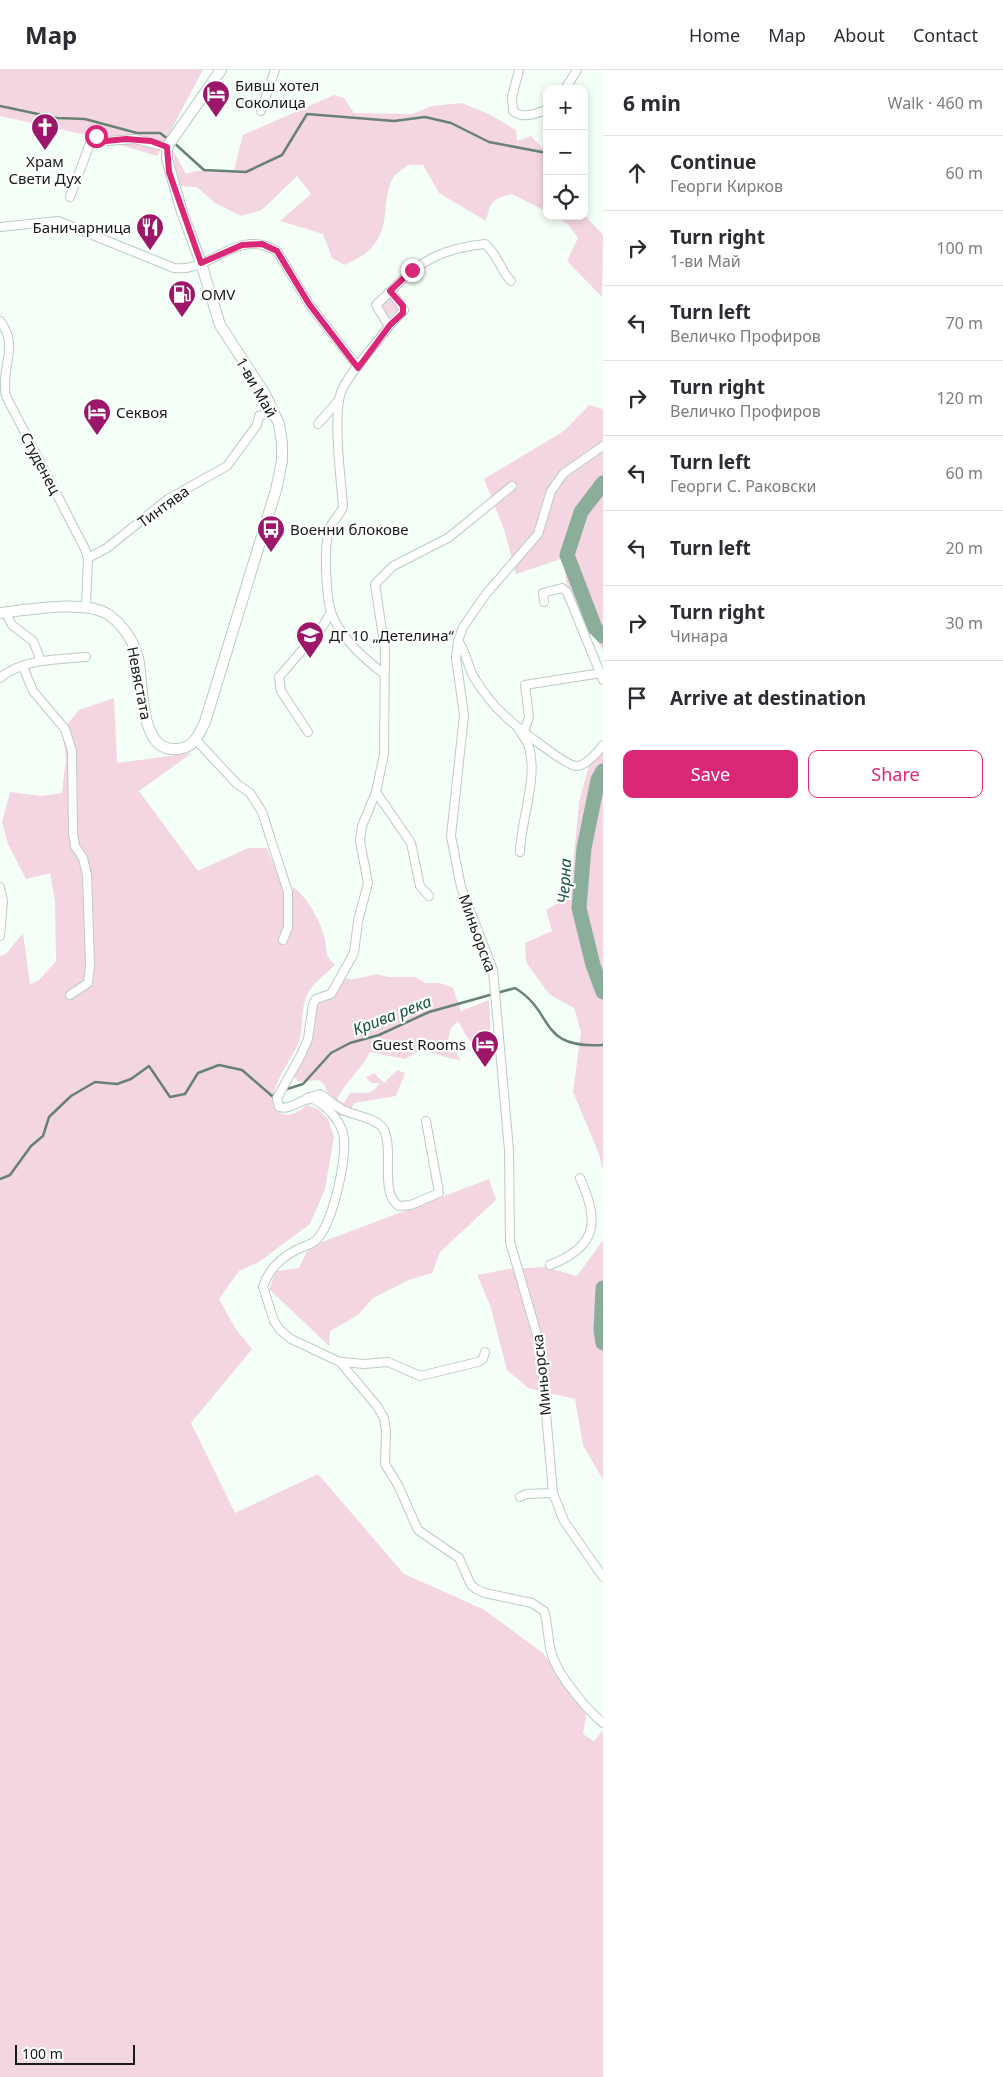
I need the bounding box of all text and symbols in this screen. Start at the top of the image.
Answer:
text: Map [25,18,77,51]
text: Home [689,23,740,47]
text: Map [768,23,806,47]
text: About [834,23,885,47]
text: Contact [913,23,978,47]
place label: Бивш хотел Соколица [235,75,319,112]
hotel icon: Бивш хотел Соколица [201,79,231,118]
map controls [543,85,588,220]
button: + [543,85,588,130]
text: 6 min [623,89,681,117]
text: Walk · 460 m [888,92,983,114]
church icon: Храм Свети Дух [30,112,60,151]
route start [85,125,108,148]
button: − [543,130,588,175]
text: Continue [670,149,756,175]
place label: Храм Свети Дух [8,151,82,188]
icon: ahead [623,159,651,187]
text: 60 m [946,162,983,184]
button: locate [543,175,588,220]
text: Георги Кирков [670,175,783,197]
restaurant icon: Баничарница [135,212,165,251]
place label: Баничарница [33,217,131,237]
text: Turn right [670,224,765,250]
icon: right [623,234,651,262]
text: 100 m [936,237,983,259]
text: 1-ви Май [670,250,741,272]
route end [401,259,424,282]
fuel station icon: OMV [167,279,197,318]
place label: OMV [201,284,235,304]
text: Turn left [670,299,751,325]
icon: left [623,309,651,337]
text: 70 m [946,312,983,334]
text: Величко Профиров [670,325,821,347]
street label: 1-ви Май [232,353,282,421]
text: Turn right [670,374,765,400]
icon: right [623,384,651,412]
text: 120 m [936,387,983,409]
hotel icon: Секвоя [82,397,112,436]
text: Величко Профиров [670,400,821,422]
place label: Секвоя [116,402,168,422]
street label: Студенец [16,429,66,498]
text: Turn left [670,449,751,475]
icon: left [623,459,651,487]
text: 60 m [946,462,983,484]
text: Георги С. Раковски [670,475,817,497]
street label: Тинтява [133,481,193,531]
bus stop icon: Военни блокове [256,514,286,553]
place label: Военни блокове [290,519,409,539]
icon: left [623,534,651,562]
text: Turn left [670,535,751,561]
text: 20 m [946,537,983,559]
text: Turn right [670,599,765,625]
icon: right [623,609,651,637]
text: 30 m [946,612,983,634]
school or university icon: ДГ 10 „Детелина“ [295,620,325,659]
place label: ДГ 10 „Детелина“ [329,625,455,645]
text: Чинара [670,625,728,647]
street label: Невястата [123,645,157,721]
icon: arrive [623,684,651,712]
text: Arrive at destination [670,685,866,711]
button: Save [623,750,798,798]
button: Share [808,750,983,798]
water label: Черна [552,858,576,904]
street label: Миньорска [455,891,501,975]
water label: Крива река [350,990,434,1040]
hotel icon: Guest Rooms [470,1029,500,1068]
place label: Guest Rooms [372,1034,466,1054]
street label: Миньорска [527,1333,555,1417]
scale bar [15,2042,135,2065]
text: 100 m [22,2044,63,2063]

